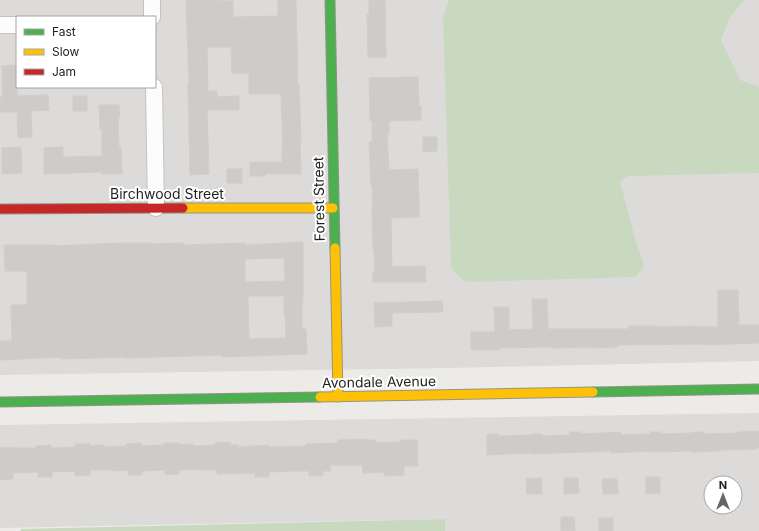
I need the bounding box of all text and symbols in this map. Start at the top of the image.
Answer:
legend [16,16,156,88]
text: Fast [52,24,76,39]
text: Slow [52,44,80,59]
text: Jam [52,64,76,79]
street label: Forest Street [309,156,328,242]
street label: Birchwood Street [110,185,224,202]
street label: Avondale Avenue [322,372,436,391]
north arrow [703,475,743,515]
text: N [719,478,727,492]

